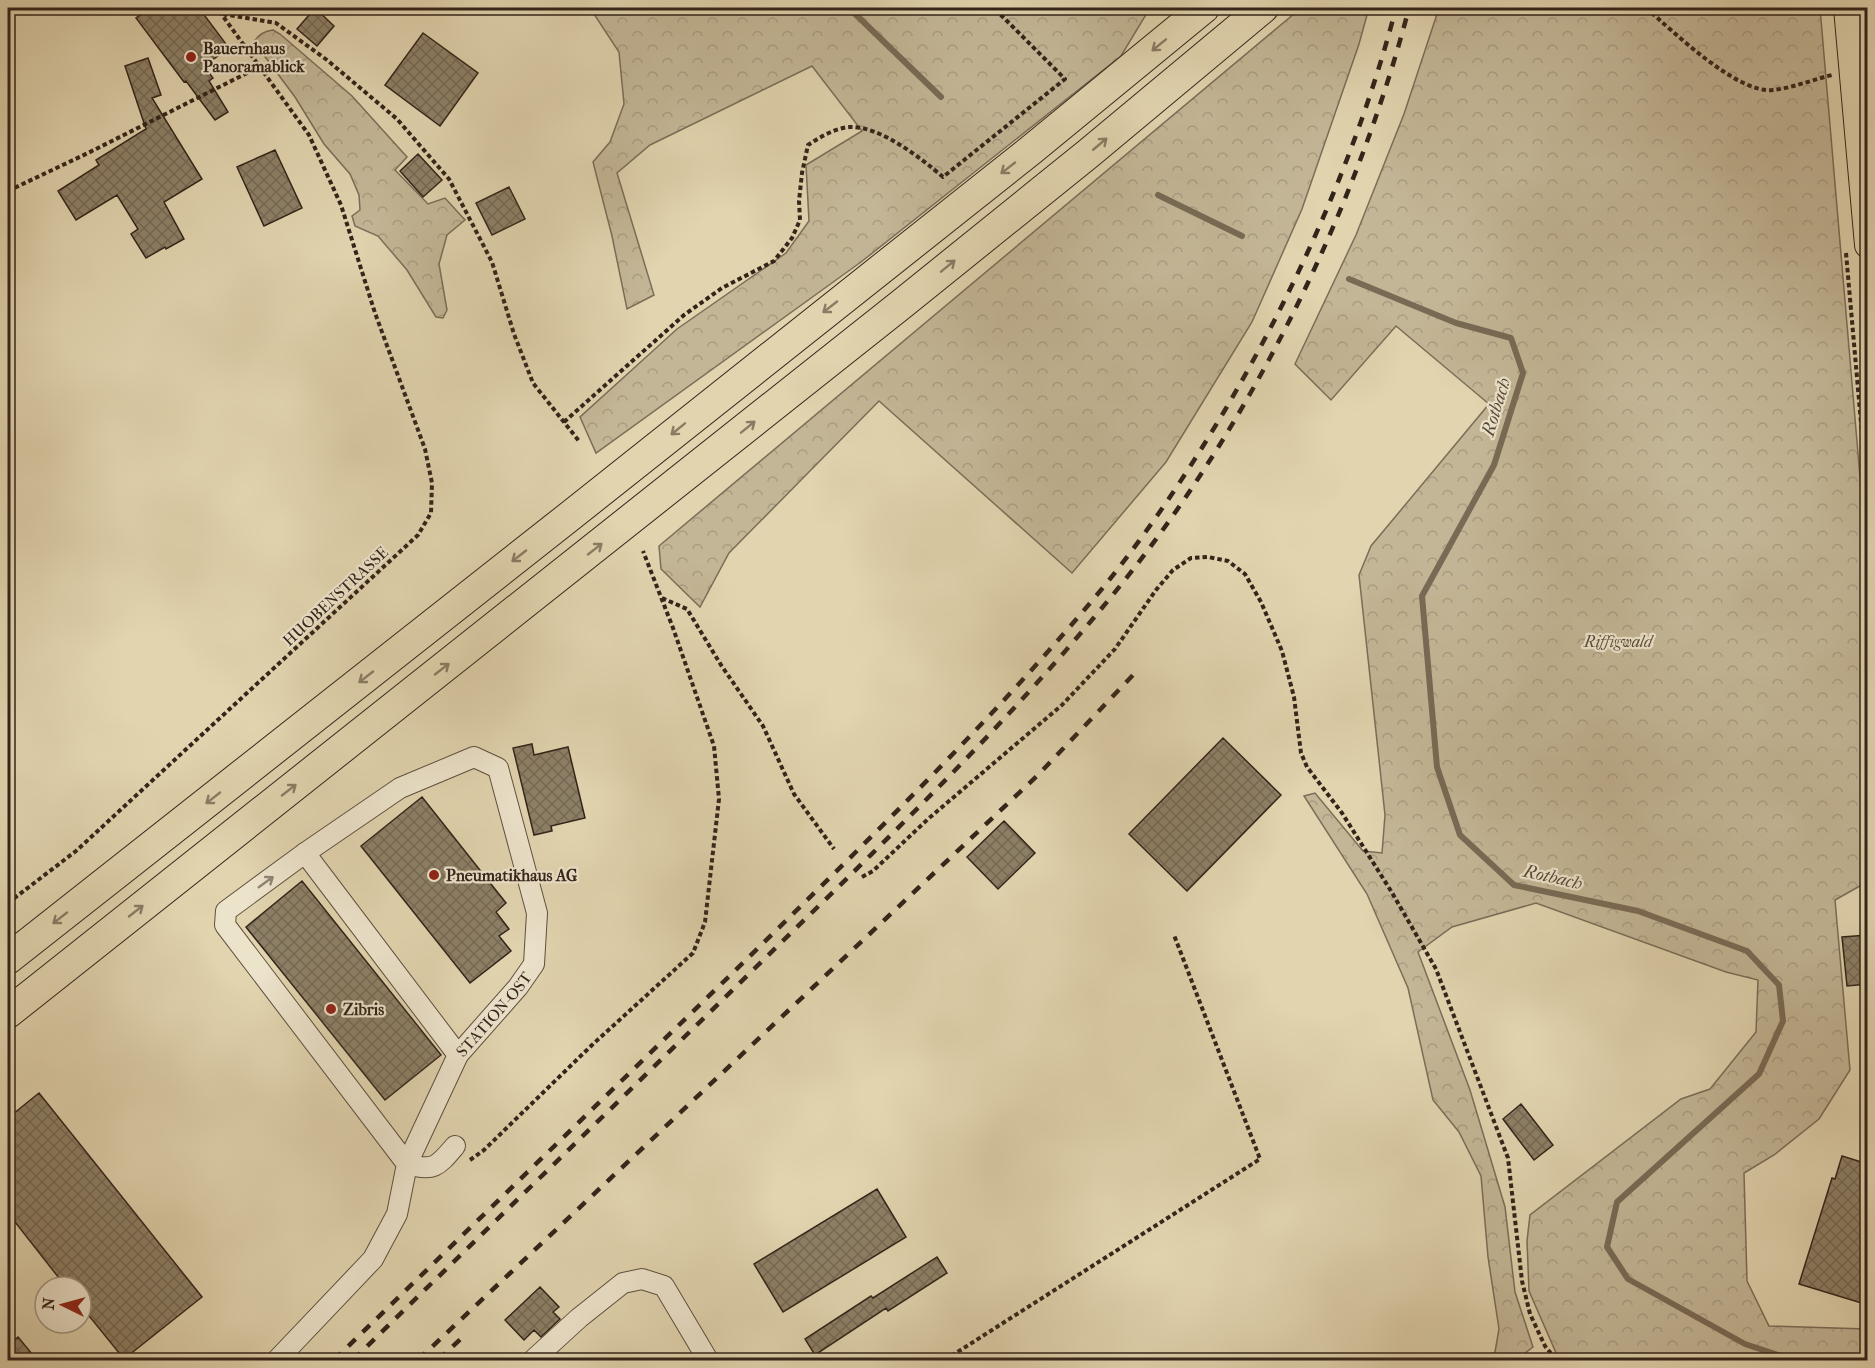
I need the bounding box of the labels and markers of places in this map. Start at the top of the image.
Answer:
place label: Bauernhaus Panoramablick [203,39,305,76]
marker: Bauernhaus Panoramablick [184,50,198,64]
place label: Pneumatikhaus AG [446,866,578,885]
marker: Pneumatikhaus AG [427,868,441,882]
place label: Zibris [343,1000,384,1019]
marker: Zibris [324,1002,338,1016]

